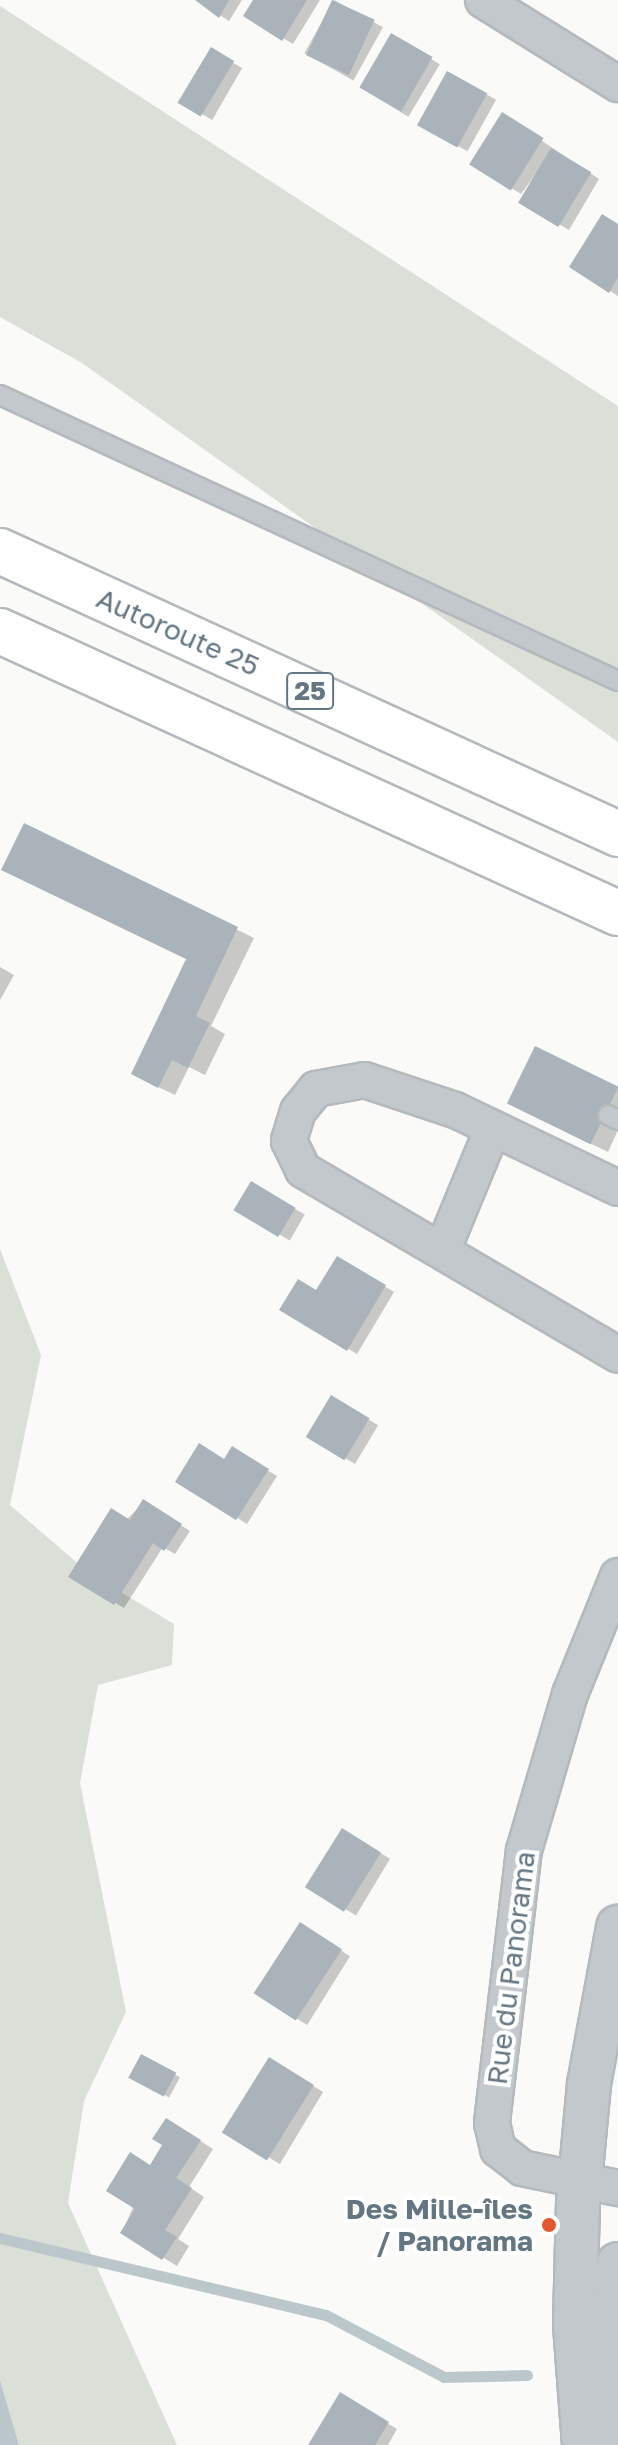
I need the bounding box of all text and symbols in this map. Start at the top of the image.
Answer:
street label: Autoroute 25 [91,581,265,683]
road number: 25 [286,669,334,713]
street label: Rue du Panorama [480,1849,542,2087]
place label: Des Mille-îles / Panorama [346,2192,533,2258]
marker: Des Mille-îles / Panorama [540,2216,558,2234]

